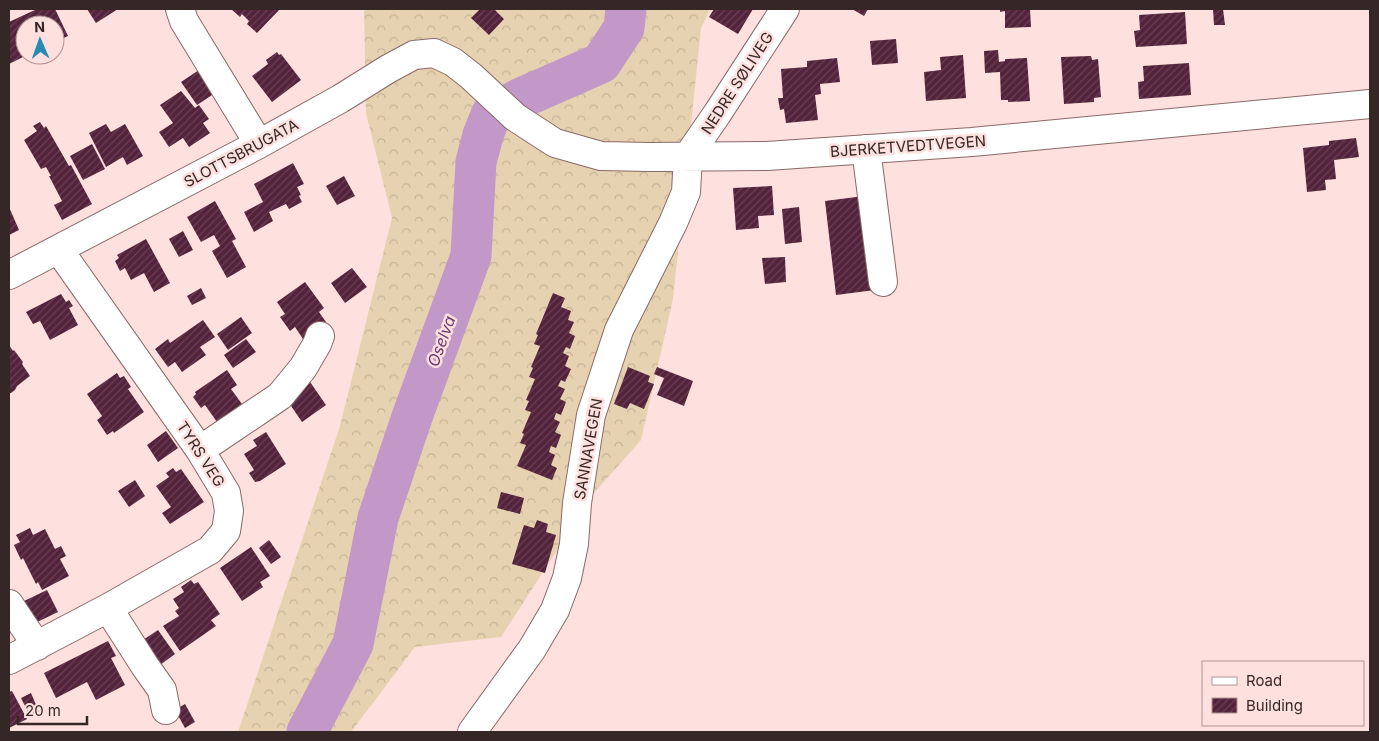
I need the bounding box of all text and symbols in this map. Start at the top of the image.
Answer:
north arrow [15,15,65,65]
text: N [34,18,45,35]
street label: NEDRE SØLIVEG [697,28,777,138]
street label: SLOTTSBRUGATA [180,115,302,191]
street label: BJERKETVEDTVEGEN [829,131,987,161]
water label: Oselva [423,313,459,369]
street label: SANNAVEGEN [570,397,606,501]
street label: TYRS VEG [173,418,229,490]
legend [1202,661,1364,726]
text: Road [1246,671,1282,690]
scale bar [18,694,86,726]
text: Building [1246,696,1303,715]
text: 20 m [25,701,61,720]

